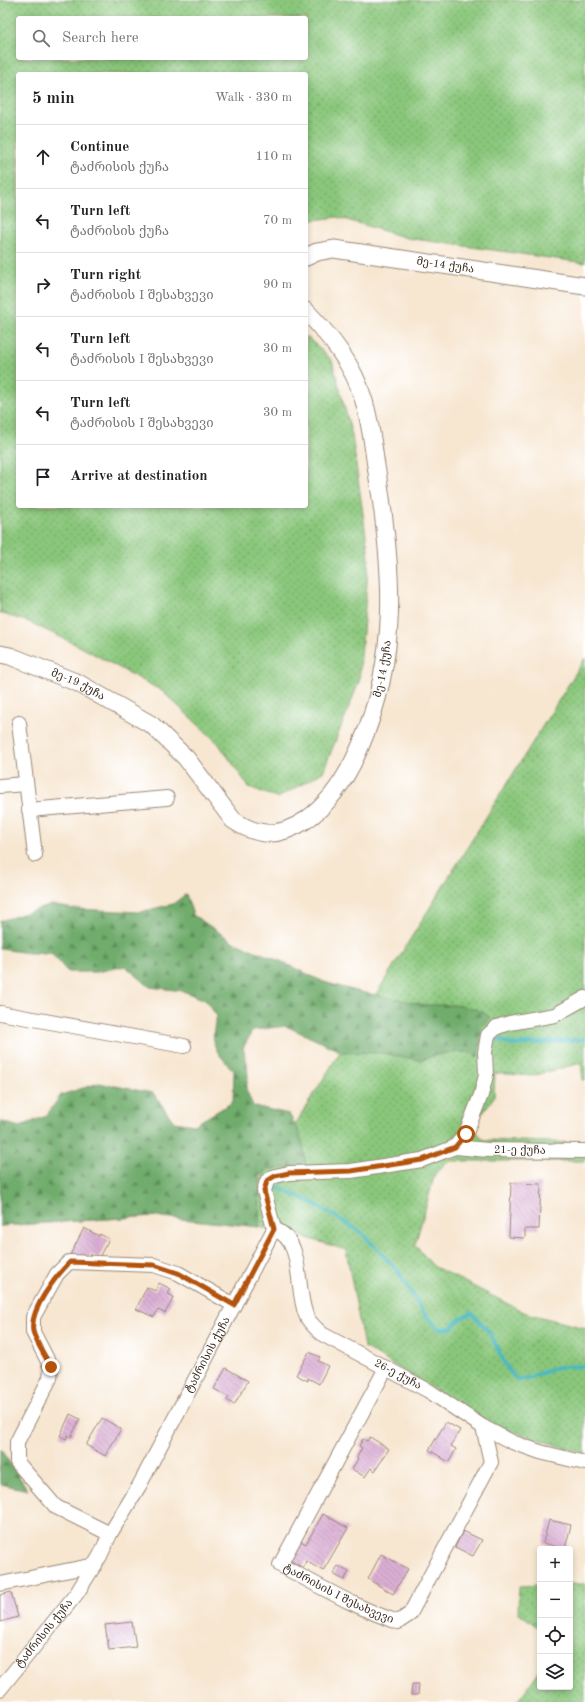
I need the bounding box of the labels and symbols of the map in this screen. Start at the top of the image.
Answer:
street label: მე-14 ქუჩა [416,256,475,275]
street label: მე-14 ქუჩა [372,640,393,699]
street label: მე-19 ქუჩა [50,667,107,702]
route start [457,1125,475,1143]
street label: 21-ე ქუჩა [494,1145,546,1156]
street label: ტაძრისის ქუჩა [184,1315,232,1395]
street label: 26-ე ქუჩა [372,1357,423,1392]
route end [42,1358,60,1376]
street label: ტაძრისის I შესახვევი [281,1562,395,1626]
street label: ტაძრისის ქუჩა [14,1597,75,1670]

